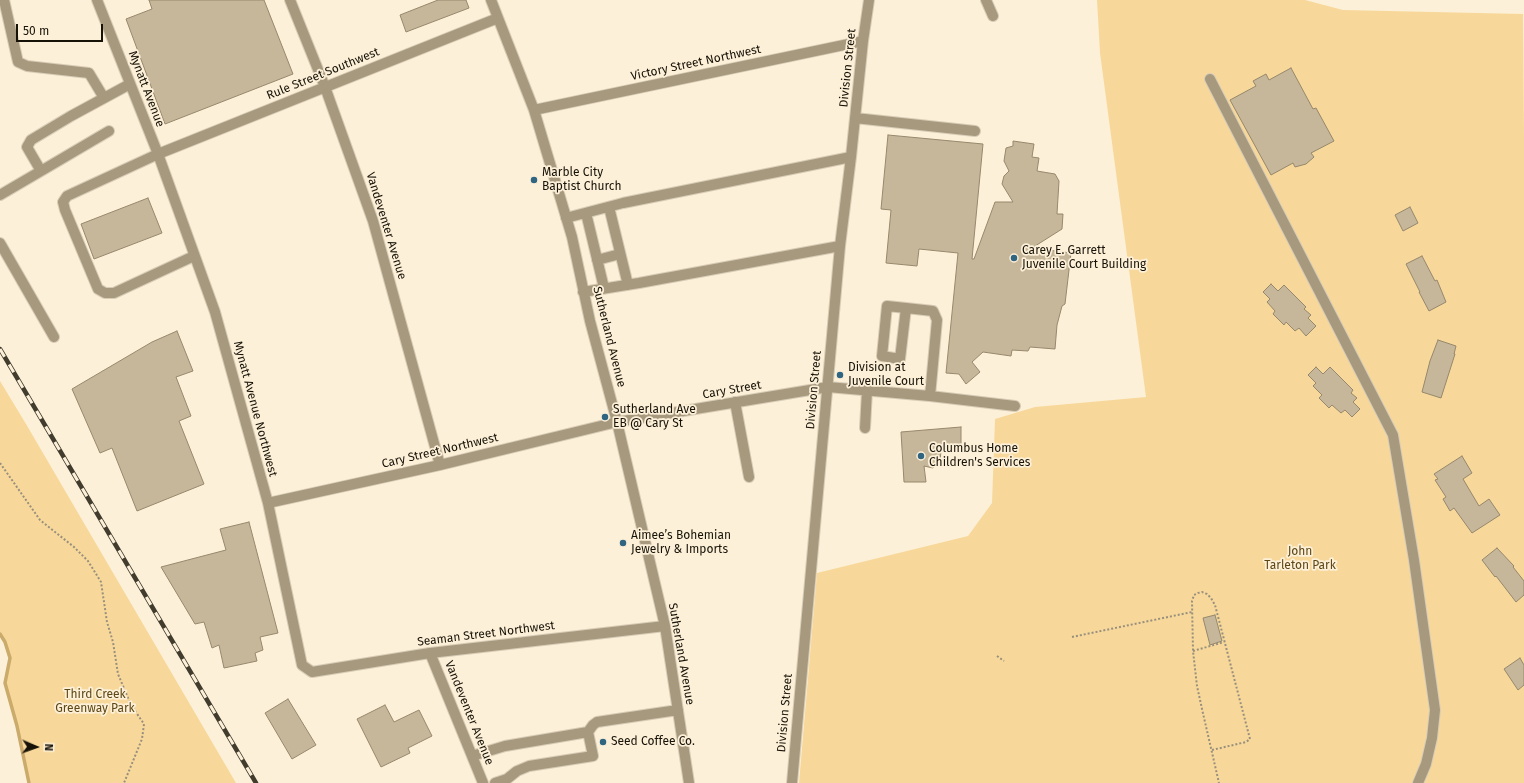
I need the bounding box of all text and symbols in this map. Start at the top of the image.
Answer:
scale bar [18,16,105,42]
text: 50 m [23,24,49,38]
street label: Division Street [837,28,859,108]
street label: Victory Street Northwest [630,42,762,84]
street label: Rule Street Southwest [265,45,381,103]
street label: Mynatt Avenue [125,49,167,129]
place label: Marble City Baptist Church [542,166,621,194]
street label: Vandeventer Avenue [363,171,409,281]
marker: Marble City Baptist Church [529,175,539,185]
place label: Carey E. Garrett Juvenile Court Building [1022,244,1146,272]
marker: Carey E. Garrett Juvenile Court Building [1009,253,1019,263]
street label: Sutherland Avenue [590,285,628,389]
street label: Mynatt Avenue Northwest [230,340,280,478]
street label: Division Street [803,350,825,430]
place label: Division at Juvenile Court [848,361,924,389]
marker: Division at Juvenile Court [835,370,845,380]
street label: Cary Street [702,378,762,402]
place label: Sutherland Ave EB @ Cary St [613,403,696,431]
marker: Sutherland Ave EB @ Cary St [600,412,610,422]
street label: Cary Street Northwest [380,431,500,471]
place label: Columbus Home Children's Services [929,442,1030,470]
marker: Columbus Home Children's Services [916,451,926,461]
place label: Aimee’s Bohemian Jewelry & Imports [631,529,731,557]
marker: Aimee’s Bohemian Jewelry & Imports [618,538,628,548]
park label: John Tarleton Park [1264,545,1336,573]
street label: Sutherland Avenue [665,602,697,706]
street label: Seaman Street Northwest [416,618,556,650]
street label: Vandeventer Avenue [441,659,497,767]
street label: Division Street [774,673,796,753]
park label: Third Creek Greenway Park [55,688,135,716]
north arrow [16,727,56,767]
place label: Seed Coffee Co. [611,735,695,749]
marker: Seed Coffee Co. [598,737,608,747]
text: N [42,744,55,751]

